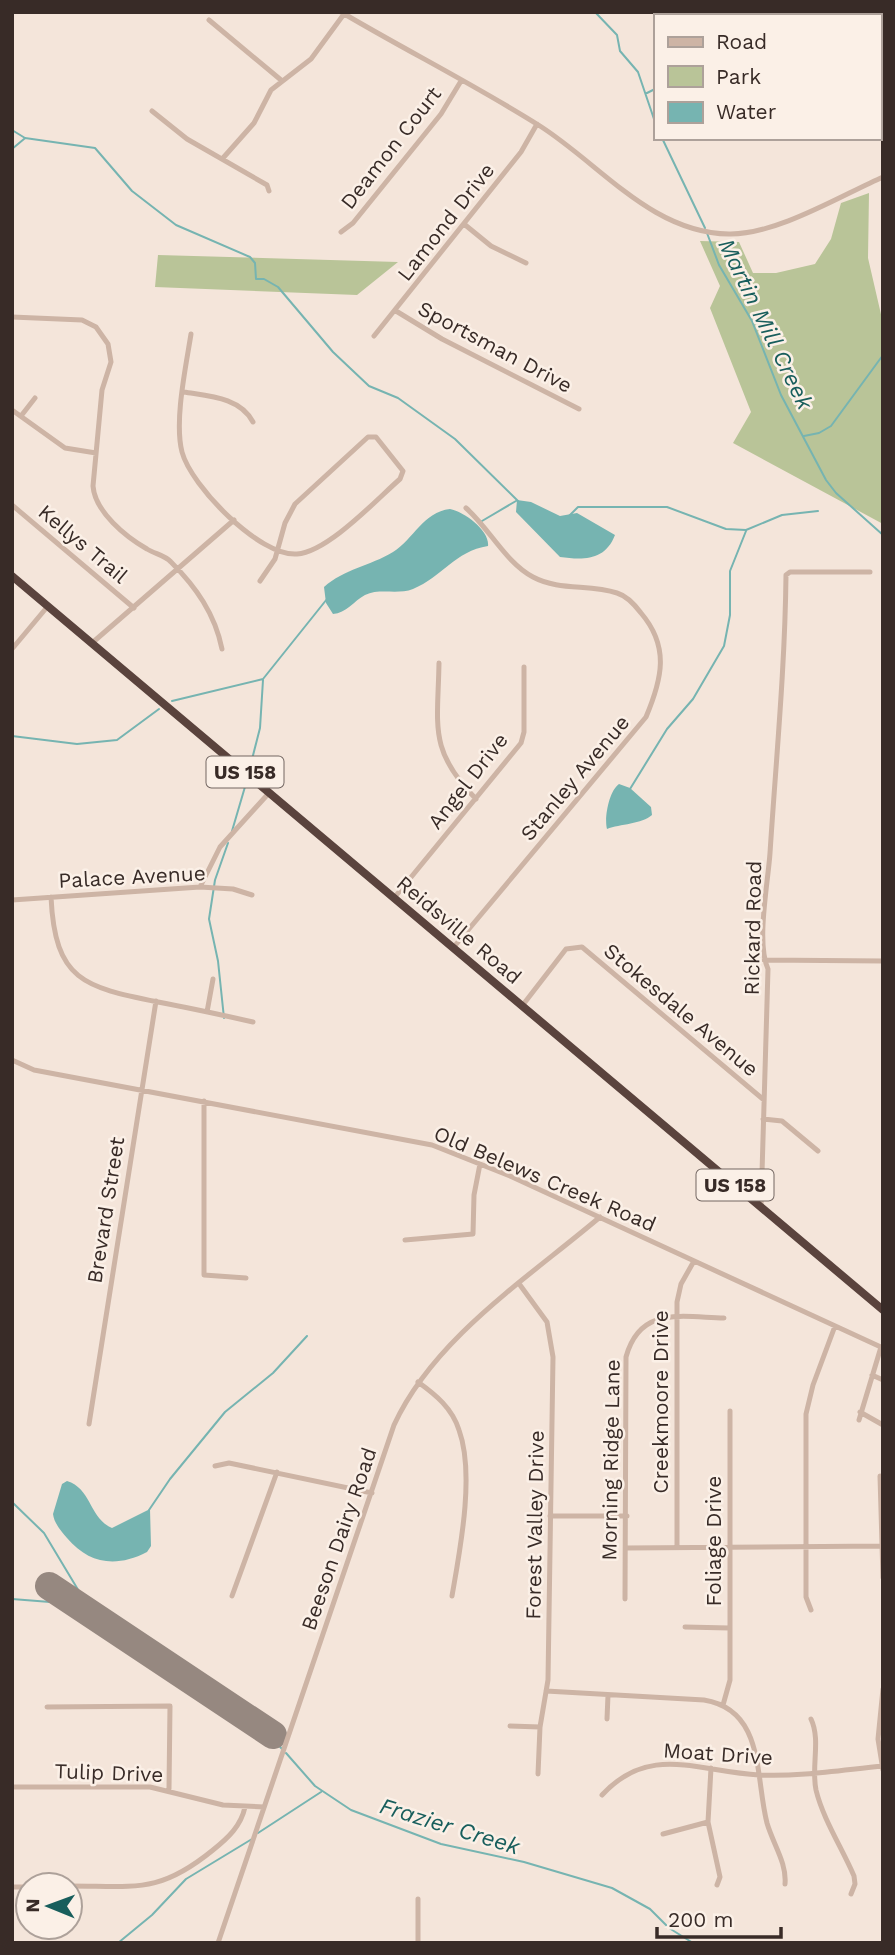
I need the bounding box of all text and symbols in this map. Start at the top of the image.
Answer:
legend [654,14,881,140]
text: Road [716,29,767,54]
text: Park [716,64,761,89]
street label: Deamon Court [335,81,446,214]
text: Water [716,99,777,124]
street label: Lamond Drive [392,158,499,286]
water label: Martin Mill Creek [712,234,819,415]
street label: Sportsman Drive [414,295,577,398]
street label: Kellys Trail [34,499,134,589]
street label: Stanley Avenue [515,710,634,846]
street label: Angel Drive [422,728,513,834]
road number: US 158 [206,757,284,788]
street label: Palace Avenue [58,860,206,893]
street label: Rickard Road [739,860,766,996]
street label: Reidsville Road [392,870,527,989]
street label: Stokesdale Avenue [599,938,764,1081]
street label: Old Belews Creek Road [430,1120,660,1237]
street label: Brevard Street [82,1135,129,1285]
road number: US 158 [696,1170,774,1200]
street label: Creekmoore Drive [648,1310,673,1494]
street label: Morning Ridge Lane [596,1359,625,1561]
street label: Forest Valley Drive [520,1430,549,1620]
street label: Beeson Dairy Road [296,1444,382,1634]
street label: Foliage Drive [701,1476,726,1606]
street label: Moat Drive [662,1737,774,1770]
street label: Tulip Drive [54,1758,164,1787]
water label: Frazier Creek [377,1792,525,1861]
north arrow [14,1871,84,1941]
scale bar [657,1896,781,1940]
text: N [21,1898,44,1913]
text: 200 m [668,1907,734,1932]

